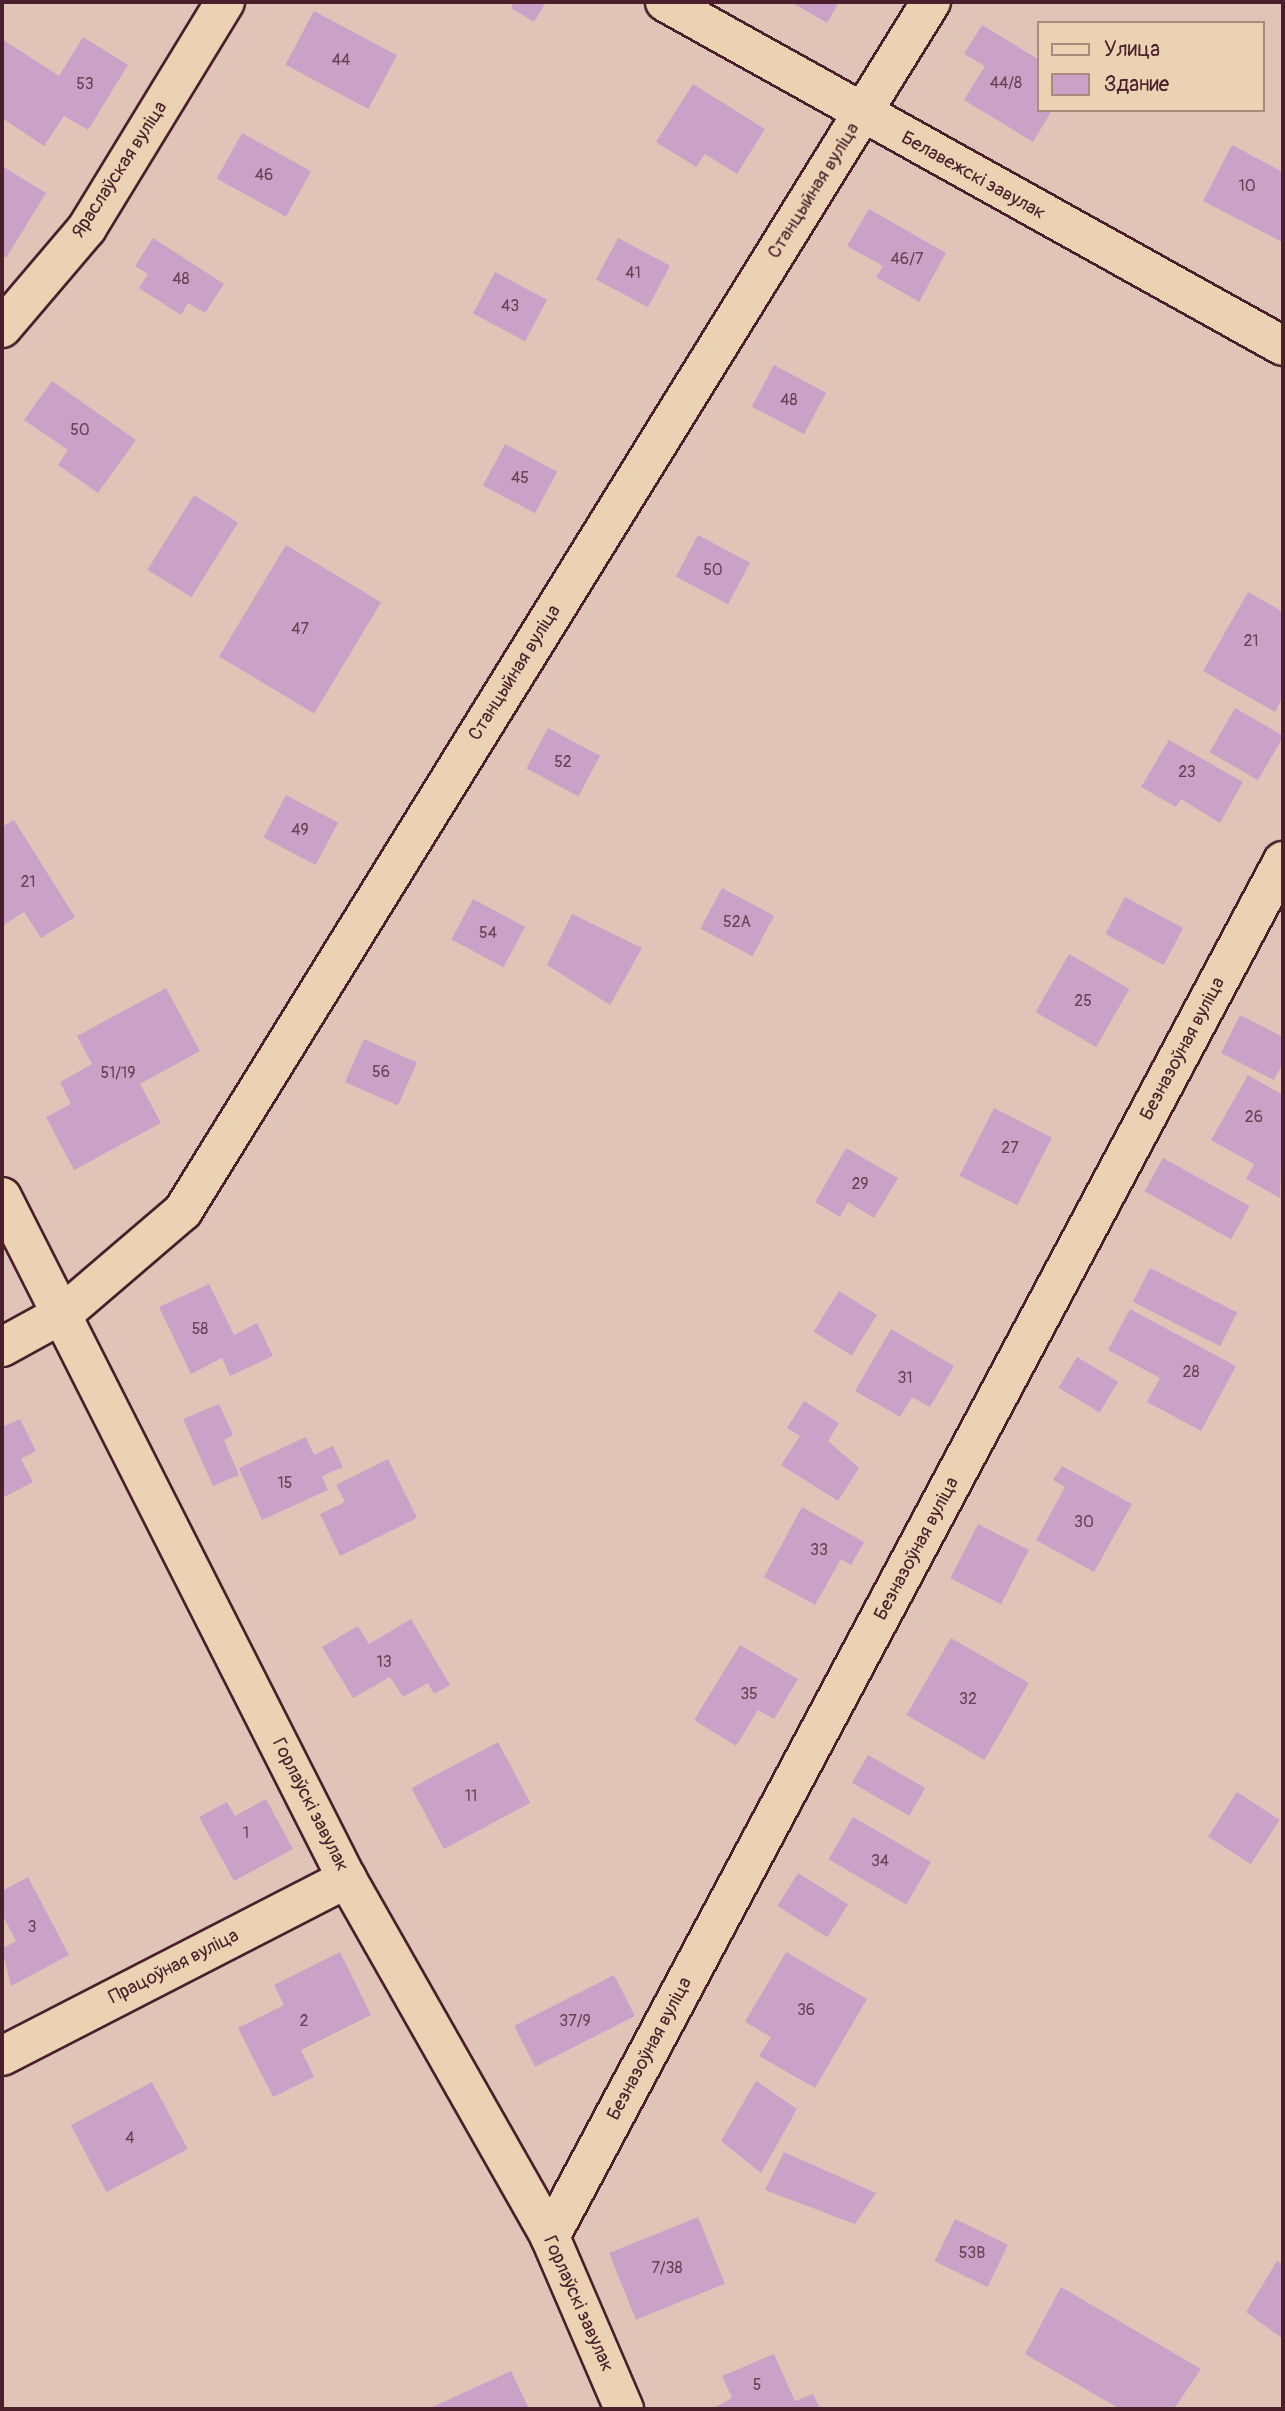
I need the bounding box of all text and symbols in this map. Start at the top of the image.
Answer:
legend [1036,21,1264,112]
text: Улица [1104,36,1160,63]
house number: 44 [332,50,350,70]
text: Здание [1104,71,1169,98]
house number: 44/8 [990,73,1022,93]
house number: 53 [76,74,94,94]
street label: Яраслаўская вуліца [67,97,173,243]
street label: Станцыйная вуліца [763,119,865,263]
street label: Белавежскі завулак [897,127,1049,225]
house number: 46 [255,165,273,185]
house number: 10 [1238,176,1256,196]
house number: 46/7 [891,249,923,269]
house number: 41 [625,263,641,283]
house number: 48 [172,269,190,289]
house number: 43 [501,296,519,316]
house number: 48 [780,390,798,410]
house number: 50 [70,420,90,440]
house number: 45 [511,468,529,488]
house number: 50 [703,560,723,580]
street label: Станцыйная вуліца [464,601,566,745]
house number: 47 [291,619,309,639]
house number: 21 [1243,631,1259,651]
house number: 52 [554,752,572,772]
house number: 23 [1178,762,1196,782]
house number: 49 [291,820,309,840]
house number: 21 [20,872,36,892]
house number: 52А [723,912,751,932]
house number: 54 [479,923,497,943]
street label: Безназоўная вуліца [1136,974,1230,1124]
house number: 25 [1074,991,1092,1011]
house number: 56 [372,1062,390,1082]
house number: 51/19 [100,1063,136,1083]
house number: 26 [1245,1107,1263,1127]
house number: 27 [1001,1138,1019,1158]
house number: 29 [851,1174,869,1194]
house number: 58 [192,1319,208,1339]
house number: 28 [1182,1362,1200,1382]
house number: 31 [897,1368,913,1388]
house number: 15 [278,1473,292,1493]
street label: Безназоўная вуліца [870,1474,964,1624]
house number: 30 [1074,1512,1094,1532]
house number: 33 [810,1540,828,1560]
house number: 13 [376,1652,392,1672]
house number: 35 [740,1684,758,1704]
house number: 32 [959,1689,977,1709]
street label: Горлаўскі завулак [267,1735,353,1875]
house number: 11 [465,1786,477,1806]
house number: 1 [243,1823,249,1843]
house number: 34 [871,1851,889,1871]
house number: 3 [28,1917,36,1937]
street label: Працоўная вуліца [105,1925,243,2009]
street label: Безназоўная вуліца [603,1974,697,2124]
house number: 36 [797,2000,815,2020]
house number: 2 [300,2011,308,2031]
house number: 37/9 [559,2011,591,2031]
house number: 4 [125,2128,135,2148]
street label: Горлаўскі завулак [538,2233,618,2375]
house number: 53В [959,2243,985,2263]
house number: 7/38 [651,2258,683,2278]
house number: 5 [753,2375,761,2395]

